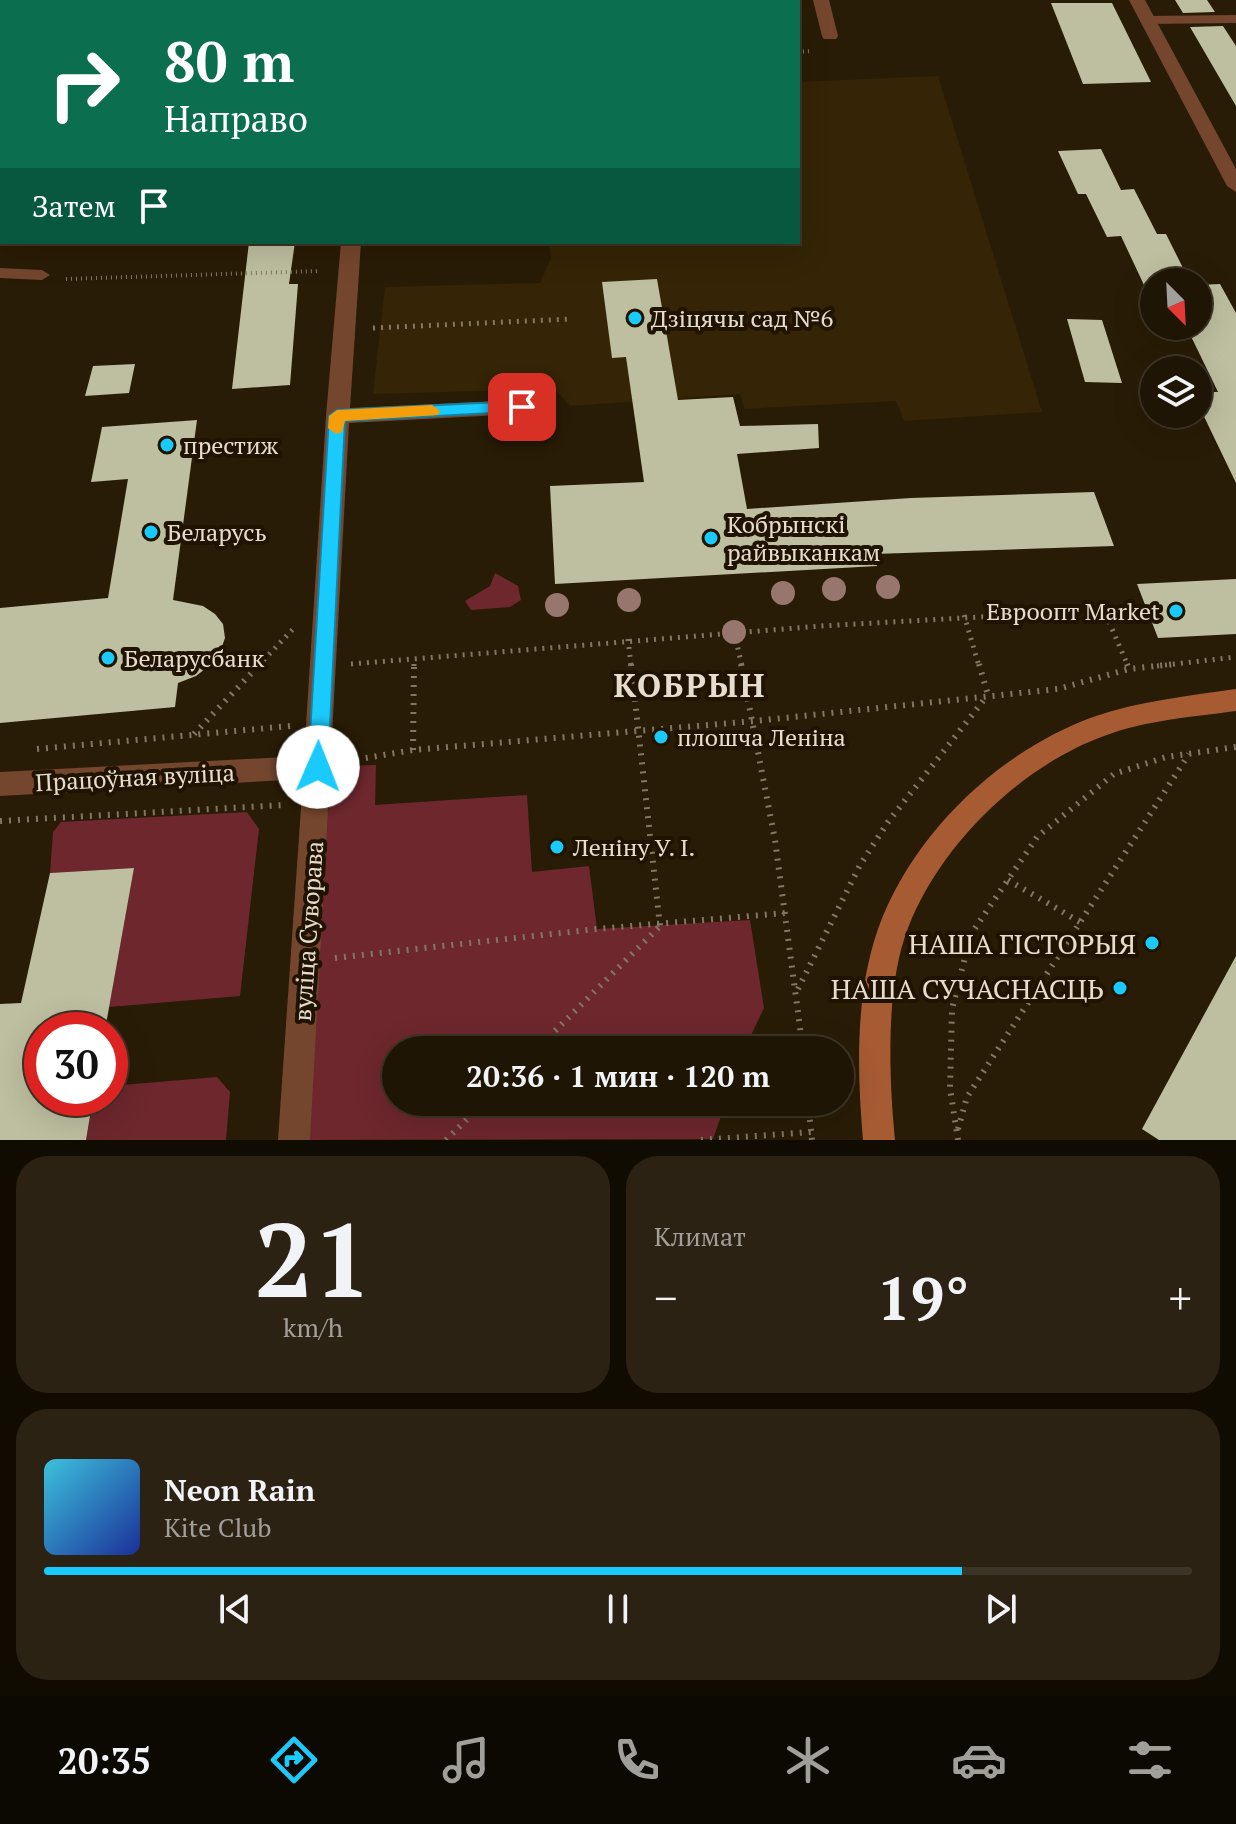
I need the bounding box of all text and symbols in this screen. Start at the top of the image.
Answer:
text: 80 m [164,24,294,98]
icon: right [32,32,136,136]
text: Направо [164,95,308,142]
icon: arrive [132,184,176,228]
text: Затем [32,186,116,226]
north arrow [1140,268,1212,340]
map controls [1140,268,1212,428]
place label: Дзіцячы сад №6 [651,302,834,334]
marker: Дзіцячы сад №6 [626,309,644,327]
button: layers [1140,356,1212,428]
pin [488,373,556,441]
icon: arrive [500,385,544,429]
place label: престиж [183,429,279,461]
marker: престиж [158,436,176,454]
place label: Кобрынскі райвыканкам [727,508,880,568]
place label: Беларусь [167,516,267,548]
marker: Беларусь [142,523,160,541]
marker: Кобрынскі райвыканкам [702,529,720,547]
place label: Евроопт Market [986,595,1160,627]
marker: Евроопт Market [1167,602,1185,620]
place label: Беларусбанк [124,642,264,674]
marker: Беларусбанк [99,649,117,667]
district label: КОБРЫН [614,664,766,706]
place label: плошча Леніна [677,721,846,753]
position arrow [276,725,360,809]
marker: плошча Леніна [652,728,670,746]
street label: Працоўная вуліца [35,756,235,798]
place label: Леніну У. І. [572,831,695,863]
marker: Леніну У. І. [548,838,566,856]
street label: вуліца Суворава [286,840,330,1022]
place label: НАША ГІСТОРЫЯ [908,925,1136,962]
marker: НАША ГІСТОРЫЯ [1143,934,1161,952]
place label: НАША СУЧАСНАСЦЬ [831,970,1104,1007]
marker: НАША СУЧАСНАСЦЬ [1111,979,1129,997]
speed limit sign: 30 [24,1012,128,1116]
text: 20:36 · 1 мин · 120 m [466,1056,770,1096]
text: 21 [254,1189,372,1327]
text: Климат [654,1219,746,1253]
text: 19° [877,1258,969,1337]
text: − [654,1268,677,1327]
text: + [1169,1268,1192,1327]
text: km/h [283,1310,343,1344]
text: Neon Rain [164,1470,315,1510]
text: Kite Club [164,1510,271,1544]
icon: previous [213,1587,257,1631]
icon: pause [596,1587,640,1631]
icon: next [979,1587,1023,1631]
icon: directions [266,1732,322,1788]
icon: music [438,1732,494,1788]
icon: phone [609,1732,665,1788]
icon: climate [780,1732,836,1788]
icon: car [951,1732,1007,1788]
icon: filters [1122,1732,1178,1788]
text: 20:35 [58,1737,151,1784]

